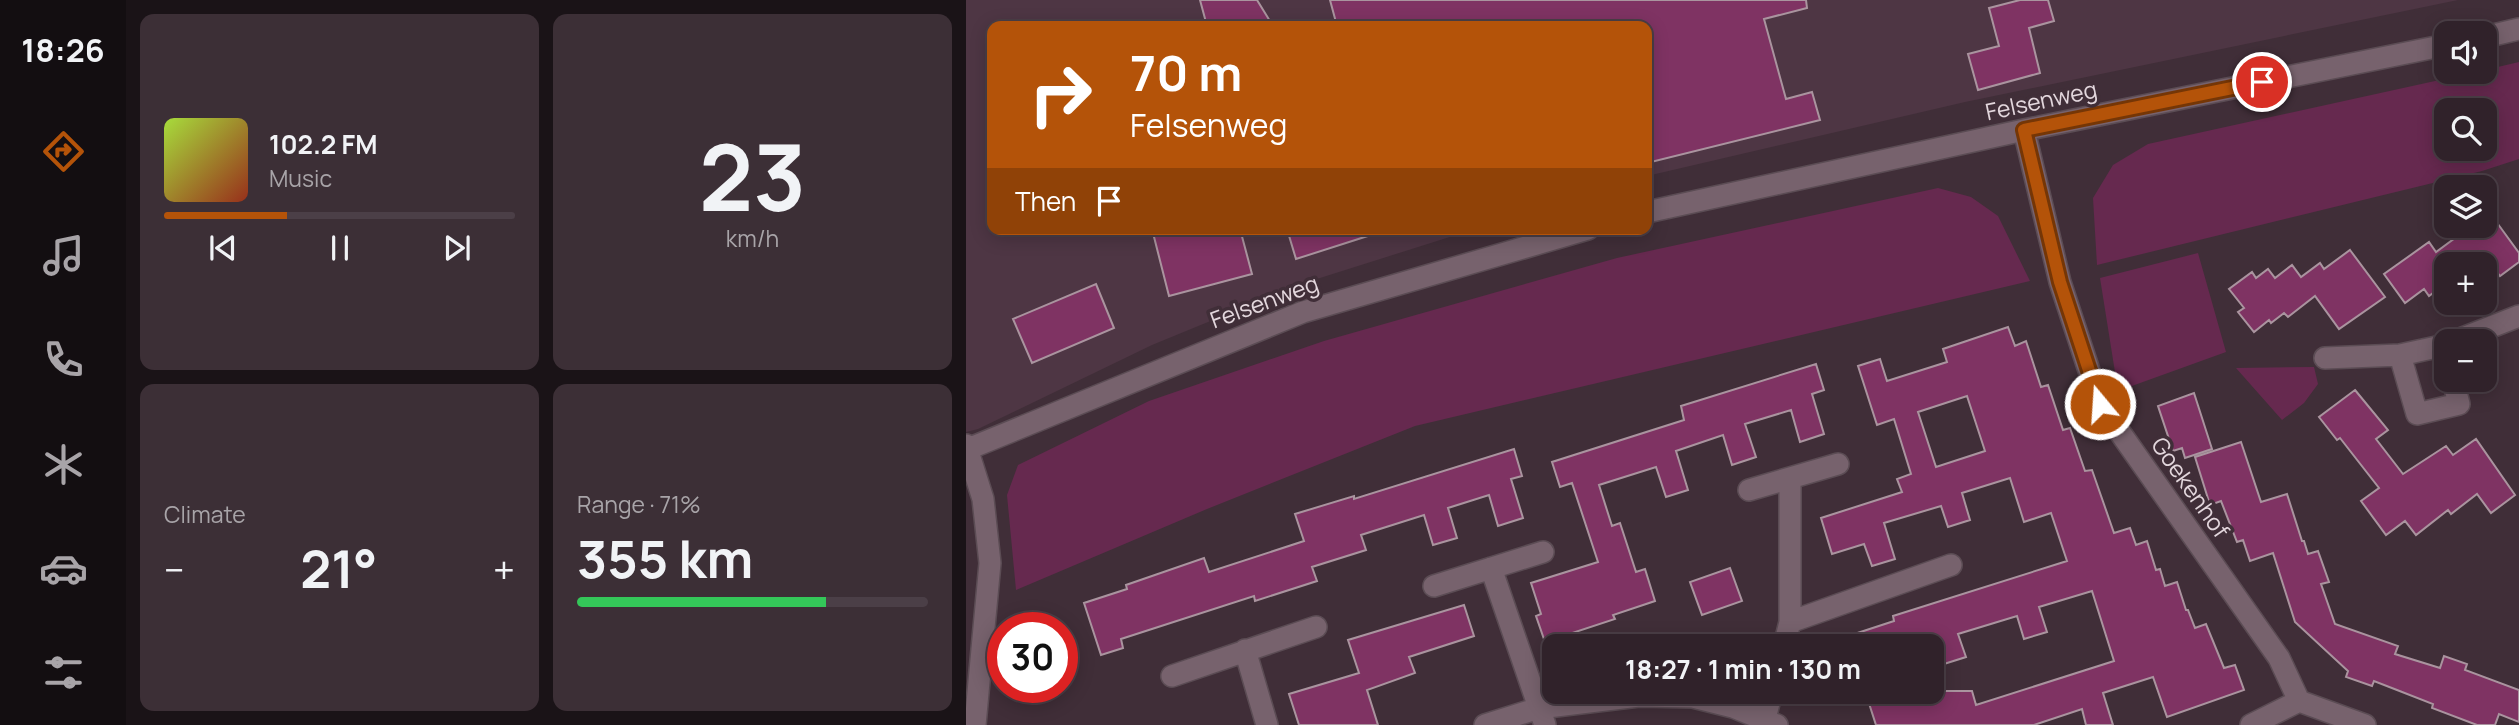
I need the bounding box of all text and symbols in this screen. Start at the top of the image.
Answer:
map controls [2434,21,2497,392]
button: sound [2434,21,2497,84]
text: 18:26 [21,28,105,72]
text: 70 m [1130,39,1242,106]
icon: right [1015,49,1106,140]
pin [2232,52,2292,112]
icon: arrive [2243,63,2281,101]
street label: Felsenweg [1982,73,2100,127]
button: search [2434,98,2497,161]
text: Felsenweg [1130,103,1287,147]
text: 23 [699,114,806,238]
text: 102.2 FM [269,126,377,162]
icon: directions [39,127,88,176]
text: Music [269,162,332,194]
button: layers [2434,175,2497,238]
icon: arrive [1090,182,1128,220]
text: Then [1015,183,1076,219]
text: km/h [726,222,779,254]
icon: previous [204,229,242,267]
icon: pause [321,229,359,267]
icon: next [438,229,476,267]
icon: music [39,231,88,280]
button: + [2434,252,2497,315]
street label: Felsenweg [1205,267,1323,335]
button: − [2434,329,2497,392]
icon: phone [39,335,88,384]
position arrow [2063,367,2137,441]
street label: Goekenhof [2144,430,2238,544]
icon: climate [39,440,88,489]
text: Range · 71% [577,488,701,520]
text: Climate [164,498,246,530]
text: 355 km [577,523,753,594]
text: 21° [300,533,377,604]
text: − [164,543,185,595]
text: + [493,543,515,595]
icon: car [39,544,88,593]
speed limit sign: 30 [987,612,1078,703]
icon: filters [39,648,88,697]
text: 18:27 · 1 min · 130 m [1625,651,1861,687]

